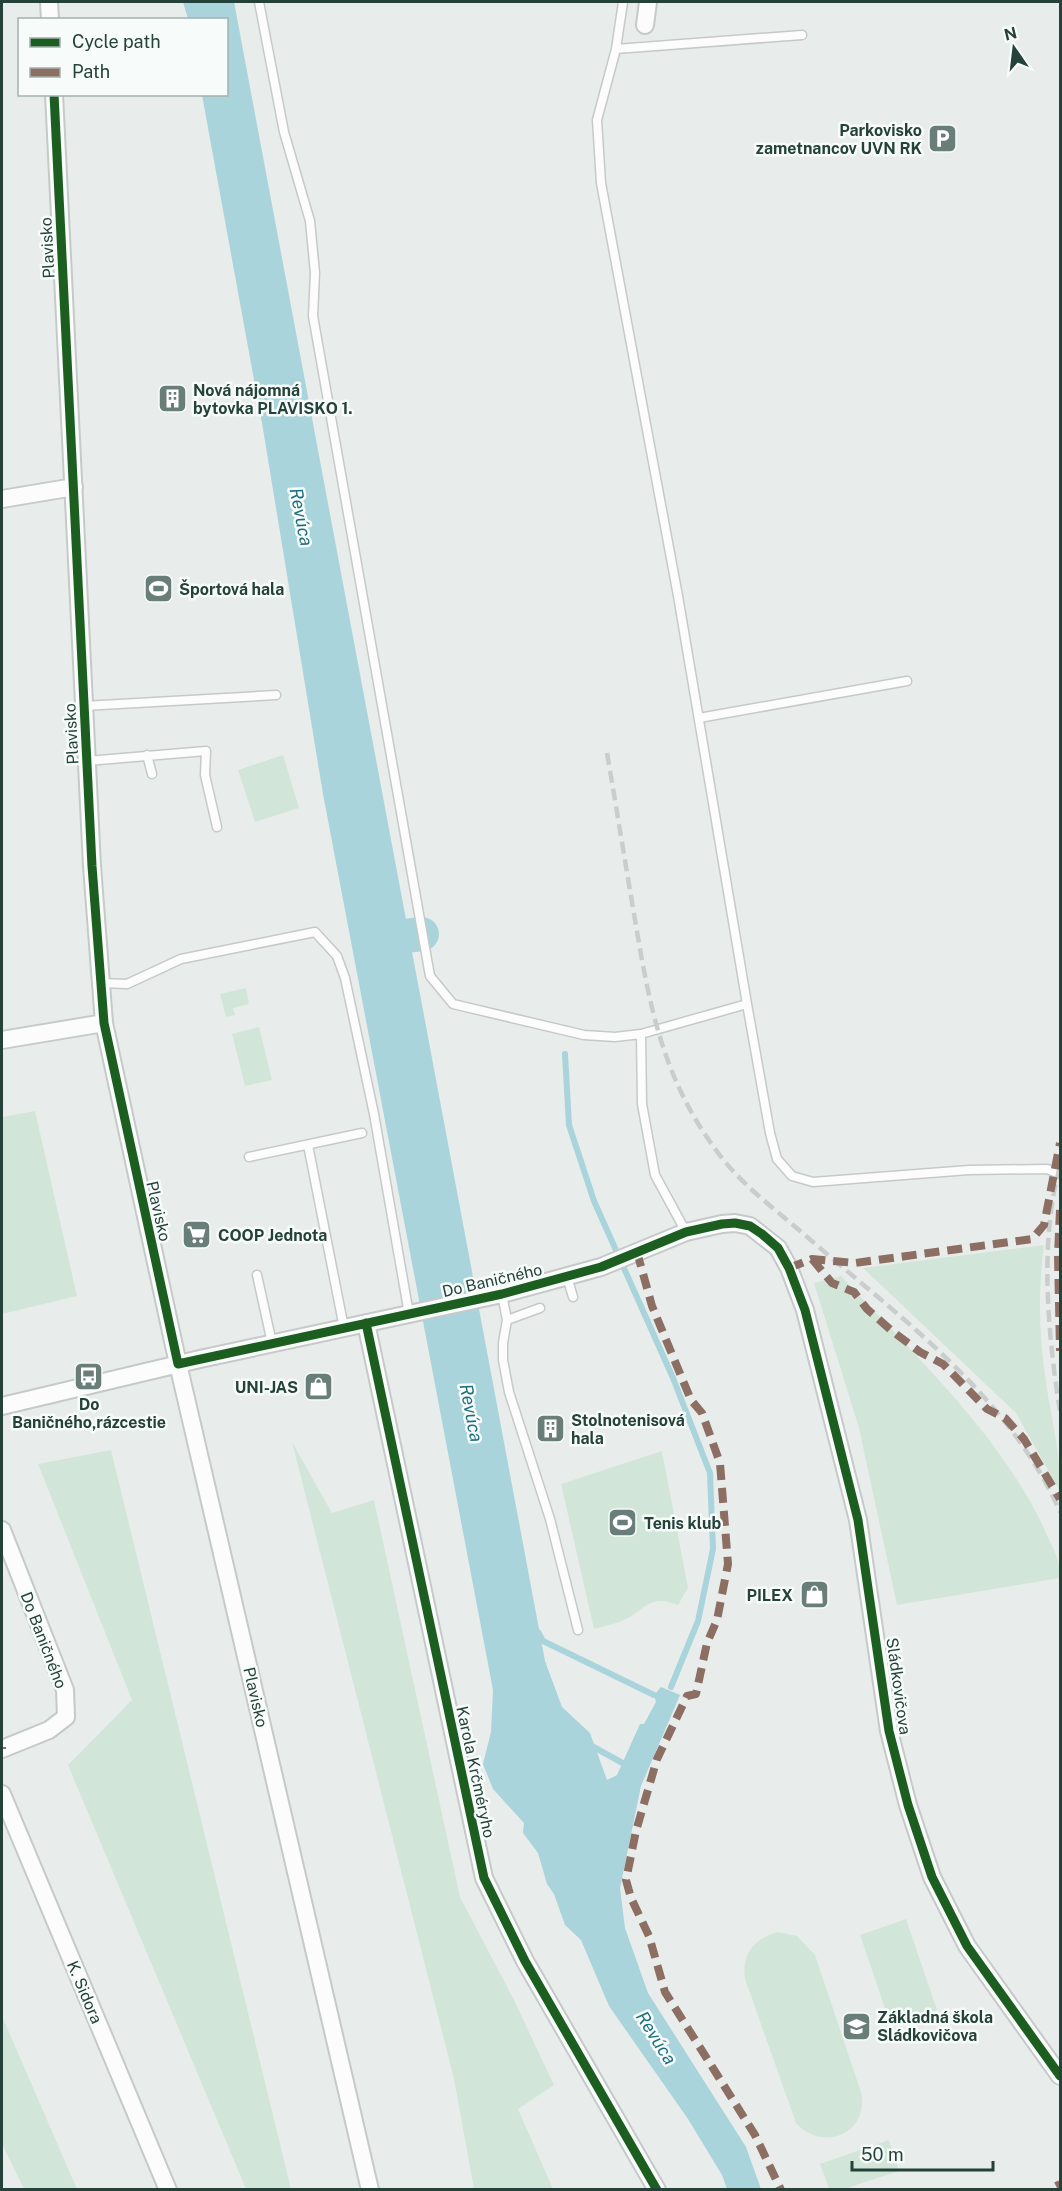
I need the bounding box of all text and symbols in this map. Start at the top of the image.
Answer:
legend [18,18,228,96]
north arrow [984,18,1044,78]
text: N [1002,23,1019,45]
text: Cycle path [72,31,161,52]
text: Path [72,61,110,82]
place label: Parkovisko zametnancov UVN RK [756,121,923,158]
parking icon: Parkovisko zametnancov UVN RK [927,123,959,155]
street label: Plavisko [36,217,59,279]
place label: Nová nájomná bytovka PLAVISKO 1. [193,381,353,418]
building icon: Nová nájomná bytovka PLAVISKO 1. [156,383,188,415]
water label: Revúca [286,486,317,548]
sports icon: Športová hala [142,573,174,605]
place label: Športová hala [179,579,284,599]
street label: Plavisko [60,703,83,765]
street label: Plavisko [142,1179,175,1243]
supermarket icon: COOP Jednota [181,1219,213,1251]
place label: COOP Jednota [218,1226,327,1245]
street label: Do Baničného [440,1260,544,1301]
bus stop icon: Do Baničného,rázcestie [73,1360,105,1392]
shop icon: UNI-JAS [303,1371,335,1403]
place label: UNI-JAS [235,1378,298,1397]
water label: Revúca [456,1382,487,1444]
place label: Do Baničného,rázcestie [12,1395,166,1432]
place label: Stolnotenisová hala [571,1411,685,1448]
building icon: Stolnotenisová hala [534,1413,566,1445]
sports icon: Tenis klub [607,1507,639,1539]
place label: Tenis klub [644,1514,722,1533]
shop icon: PILEX [798,1579,830,1611]
place label: PILEX [746,1586,794,1605]
street label: Do Baničného [16,1589,71,1691]
street label: Sládkovičova [882,1636,915,1736]
street label: Plavisko [239,1665,272,1729]
street label: Karola Krčméryho [452,1704,499,1840]
street label: K. Sidora [63,1958,106,2026]
water label: Revúca [632,2007,681,2068]
place label: Základná škola Sládkovičova [877,2008,993,2045]
school or university icon: Základná škola Sládkovičova [840,2010,872,2042]
scale bar [852,2134,993,2172]
text: 50 m [861,2144,904,2165]

